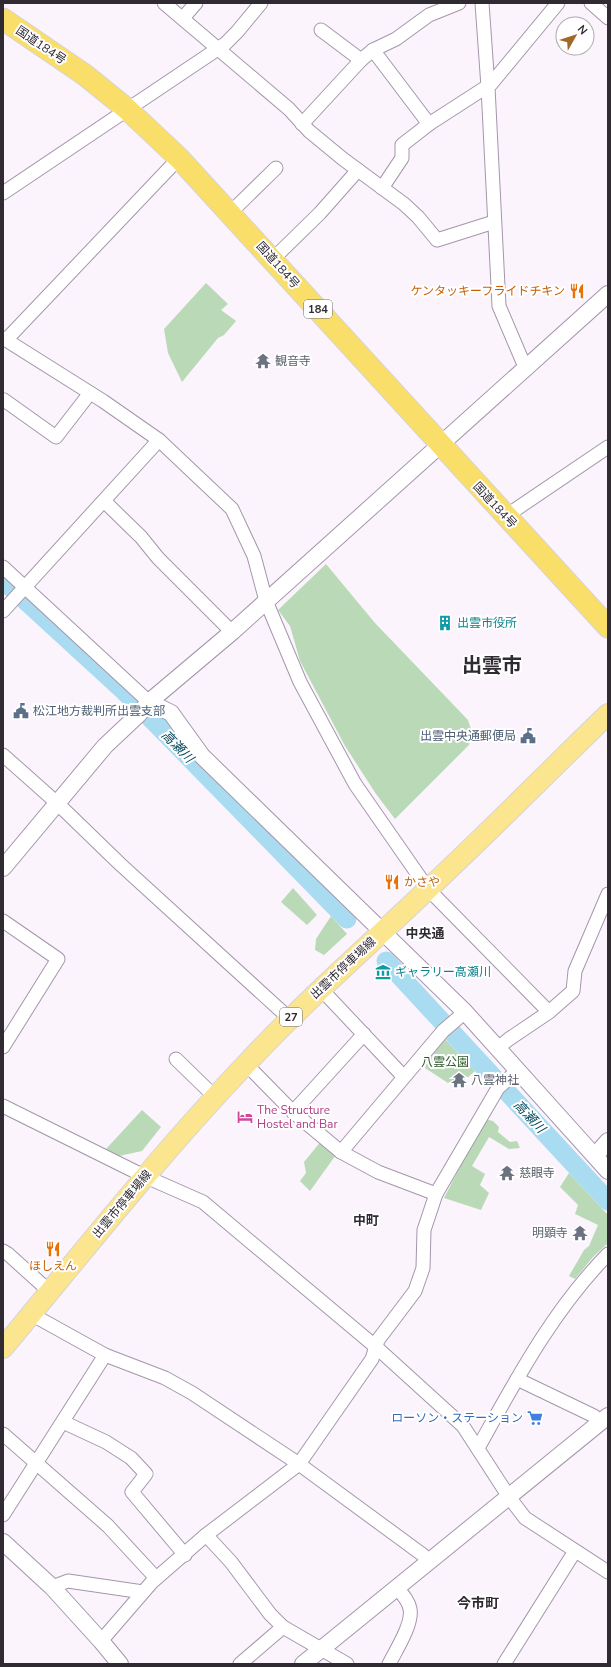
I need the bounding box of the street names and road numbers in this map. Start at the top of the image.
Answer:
street label: 国道184号 [13,22,69,68]
street label: 国道184号 [253,238,303,292]
road number: 184 [304,300,332,318]
street label: 国道184号 [470,478,520,532]
street label: 出雲市停車場線 [307,933,379,1003]
road number: 27 [280,1008,302,1026]
street label: 出雲市停車場線 [89,1167,155,1241]

